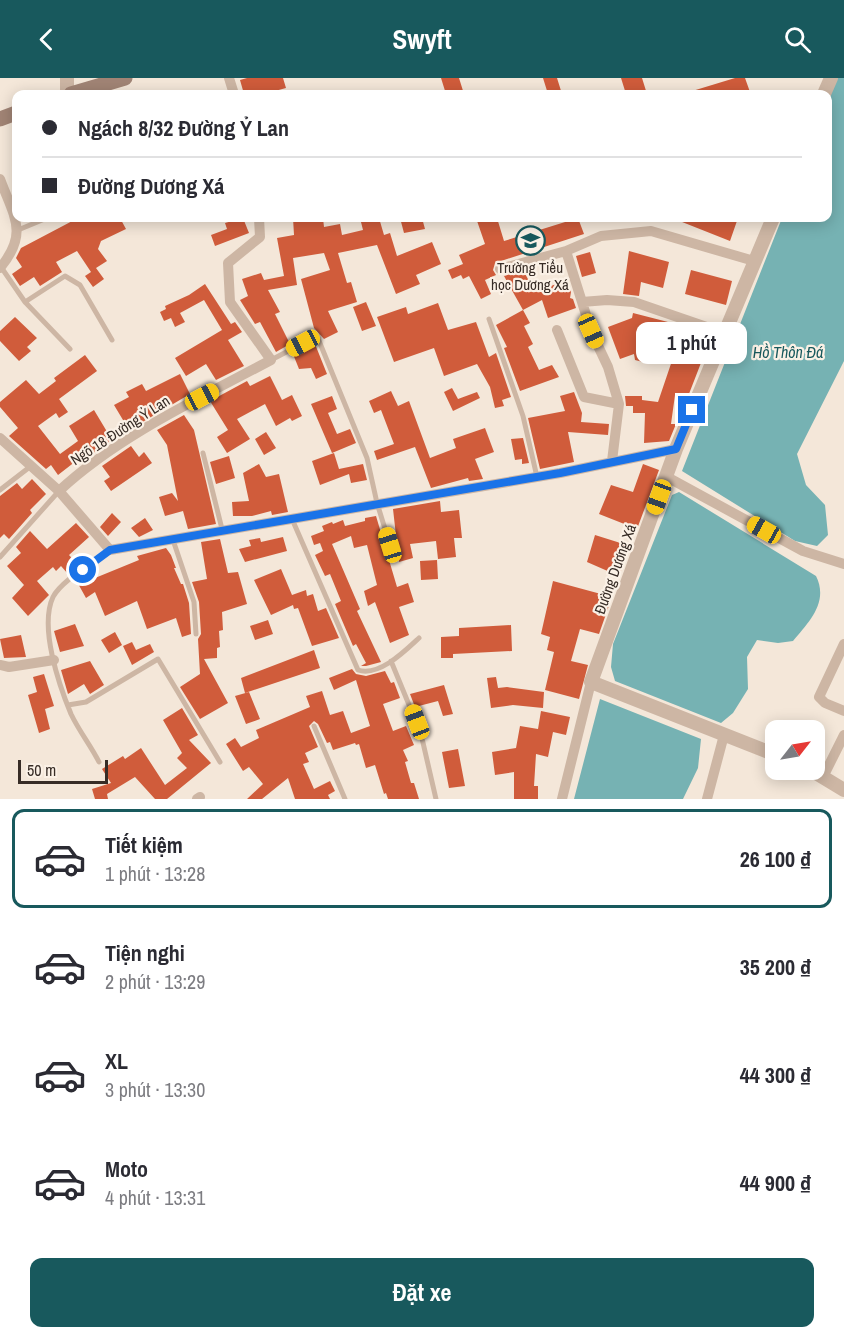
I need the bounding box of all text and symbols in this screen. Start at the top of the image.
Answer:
text: Swyft [392,21,452,57]
icon: back [30,23,63,56]
icon: search [781,23,814,56]
text: Ngách 8/32 Đường Ỷ Lan [78,113,289,143]
text: Đường Dương Xá [78,171,224,201]
school or university icon: Trường Tiểu học Dương Xá [514,224,546,256]
place label: Trường Tiểu học Dương Xá [491,257,569,295]
car [575,311,607,351]
callout: 1 phút [636,323,748,365]
car [283,327,323,359]
text: 1 phút [667,329,716,356]
water label: Hồ Thôn Đá [753,341,823,363]
car [182,381,222,413]
street label: Ngõ 18 Đường Ỷ Lan [66,390,174,470]
route end [678,396,705,423]
car [644,477,674,517]
car [744,513,784,547]
street label: Đường Dương Xá [589,521,641,617]
car [376,525,404,565]
route start [69,556,96,583]
car [402,702,432,742]
north arrow [765,720,825,780]
map controls [765,720,825,780]
scale bar [18,757,108,784]
text: 50 m [27,759,56,781]
text: Tiết kiệm [105,830,183,860]
icon: car [33,832,87,886]
text: 26 100 ₫ [740,844,811,874]
text: 1 phút · 13:28 [105,860,205,887]
text: Tiện nghi [105,938,185,968]
icon: car [33,940,87,994]
text: 35 200 ₫ [740,952,811,982]
text: 2 phút · 13:29 [105,968,205,995]
text: XL [105,1046,128,1076]
icon: car [33,1048,87,1102]
text: 44 300 ₫ [740,1060,811,1090]
text: 3 phút · 13:30 [105,1076,205,1103]
text: Moto [105,1154,148,1184]
icon: car [33,1156,87,1210]
text: 44 900 ₫ [740,1168,811,1198]
text: 4 phút · 13:31 [105,1184,205,1211]
button: Đặt xe [30,1258,814,1327]

